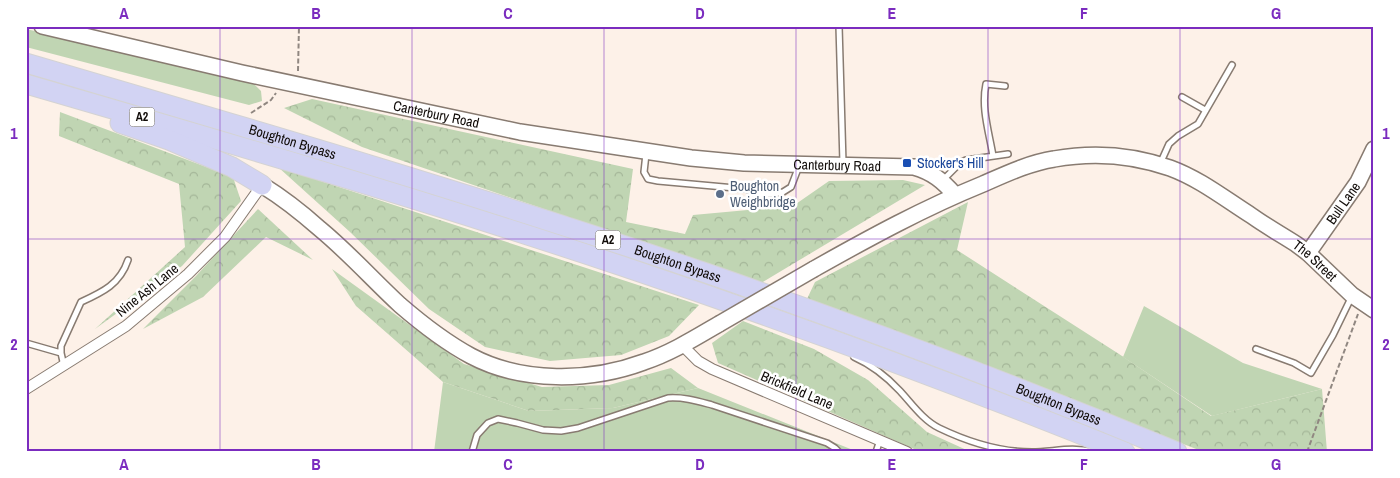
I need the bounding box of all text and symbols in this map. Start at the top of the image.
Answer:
text: A [119,2,129,24]
text: B [311,2,321,24]
text: C [503,2,513,24]
text: D [695,2,705,24]
text: E [888,2,897,24]
text: F [1080,2,1088,24]
text: G [1271,2,1281,24]
street label: Canterbury Road [392,96,481,132]
road number: A2 [130,108,154,126]
street label: Boughton Bypass [247,120,339,163]
text: 1 [10,122,18,144]
text: 1 [1382,122,1390,144]
place label: Stocker's Hill [917,154,984,172]
street label: Canterbury Road [793,155,881,175]
marker: Stocker's Hill [901,157,913,169]
place label: Boughton Weighbridge [730,177,796,211]
street label: Bull Lane [1322,178,1364,228]
marker: Boughton Weighbridge [714,188,726,200]
road number: A2 [596,230,620,250]
street label: The Street [1289,236,1341,285]
street label: Boughton Bypass [632,241,724,287]
street label: Nine Ash Lane [112,259,182,321]
text: 2 [10,333,18,355]
text: 2 [1382,333,1390,355]
street label: Brickfield Lane [758,367,836,413]
street label: Boughton Bypass [1013,379,1104,429]
text: A [119,453,129,475]
text: B [311,453,321,475]
text: C [503,453,513,475]
text: D [695,453,705,475]
text: E [888,453,897,475]
text: F [1080,453,1088,475]
text: G [1271,453,1281,475]

